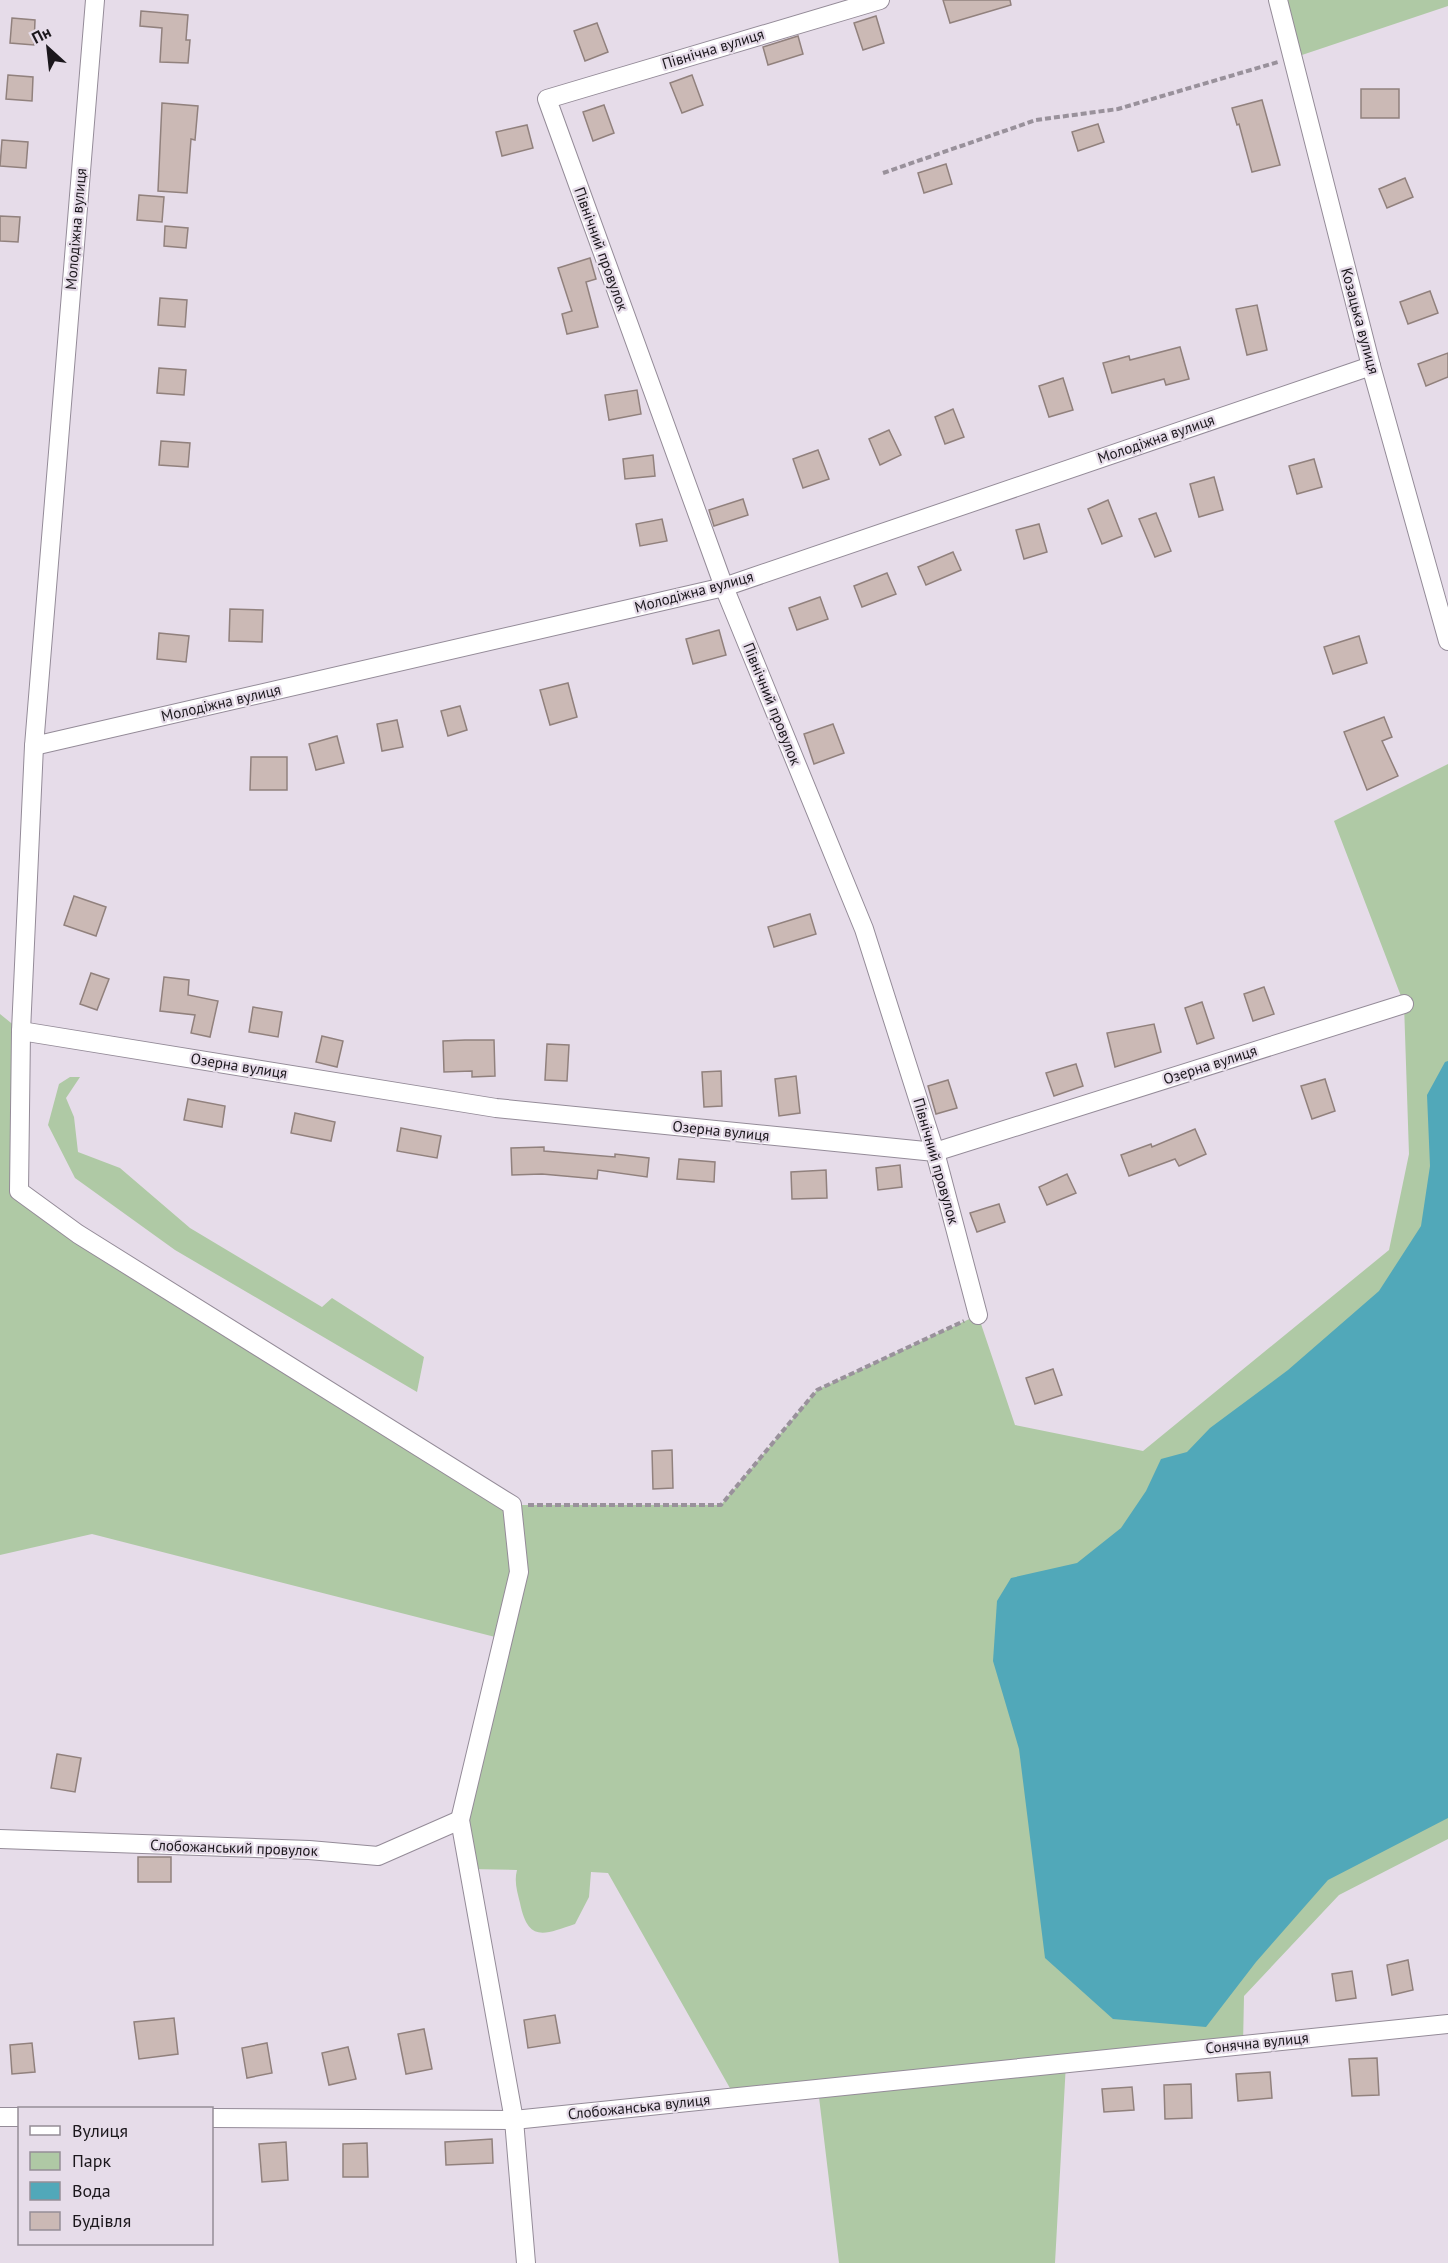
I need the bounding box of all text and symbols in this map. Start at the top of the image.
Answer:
north arrow [18,18,78,78]
text: Пн [28,21,54,48]
street label: Північна вулиця [660,24,766,73]
street label: Молодіжна вулиця [61,167,90,291]
street label: Північний провулок [570,184,633,314]
street label: Козацька вулиця [1337,266,1384,376]
street label: Молодіжна вулиця [1095,410,1217,467]
street label: Молодіжна вулиця [632,567,755,617]
street label: Північний провулок [739,640,806,769]
street label: Молодіжна вулиця [159,680,283,726]
street label: Озерна вулиця [1161,1040,1259,1089]
street label: Озерна вулиця [189,1048,289,1083]
street label: Північний провулок [909,1095,964,1227]
street label: Озерна вулиця [672,1116,771,1145]
street label: Слобожанський провулок [150,1835,319,1860]
street label: Сонячна вулиця [1204,2028,1309,2057]
street label: Слобожанська вулиця [567,2090,711,2123]
legend [18,2107,213,2245]
text: Вулиця [72,2119,128,2142]
text: Парк [72,2149,112,2172]
text: Вода [72,2179,111,2202]
text: Будівля [72,2209,131,2232]

